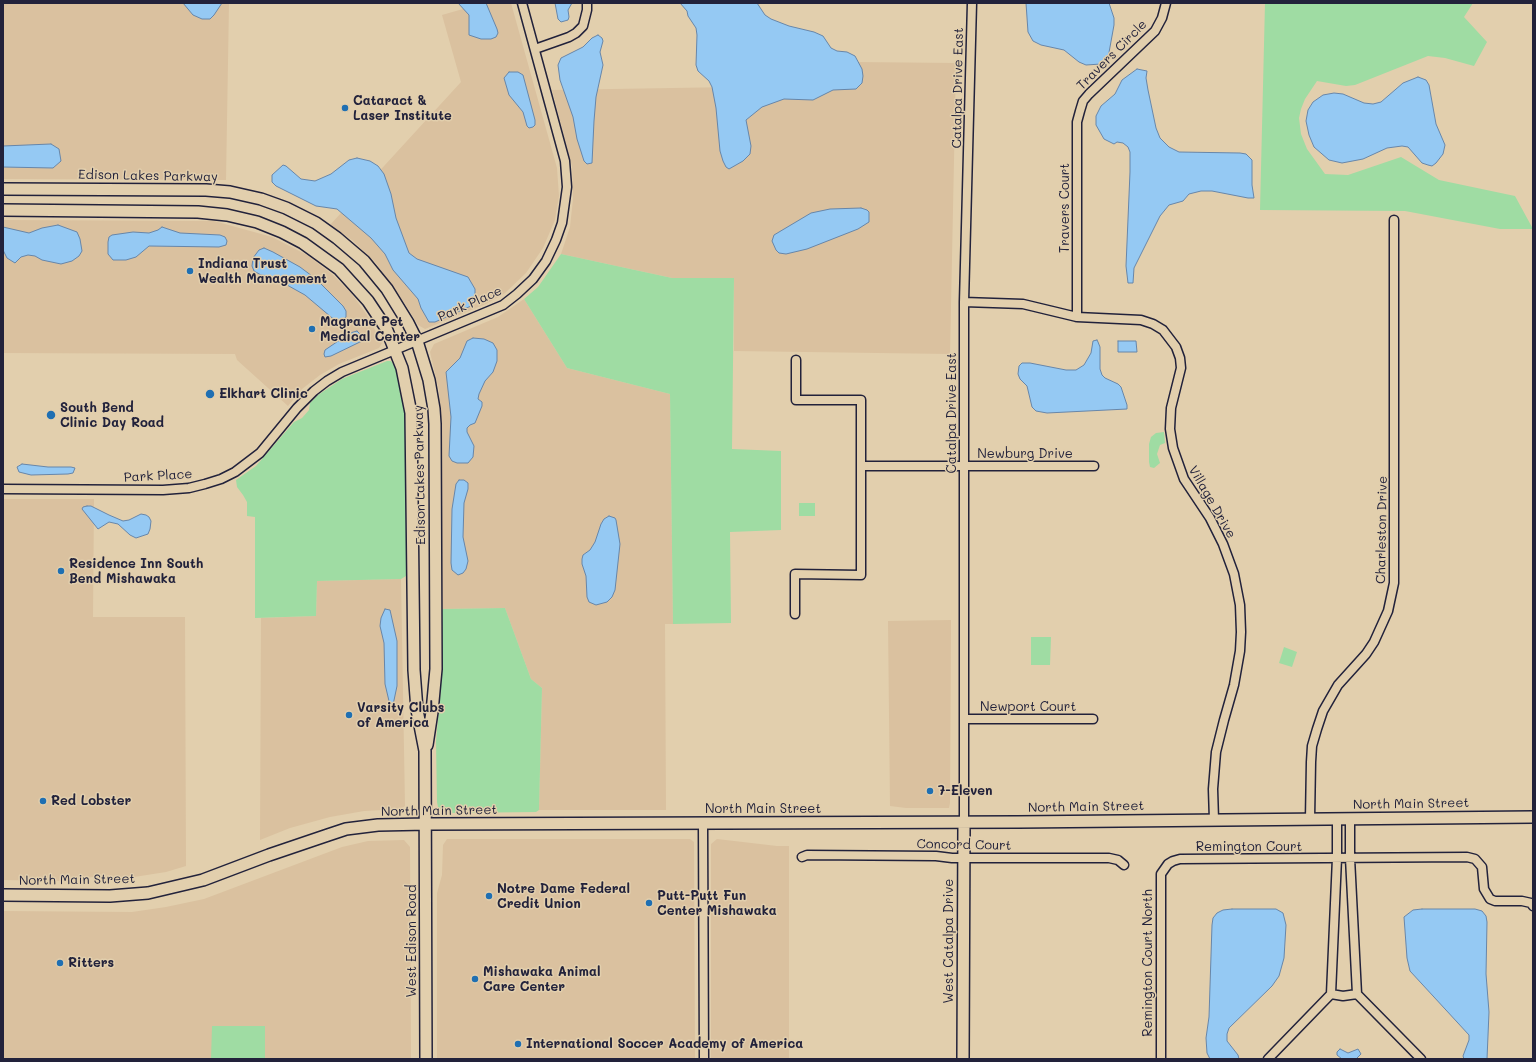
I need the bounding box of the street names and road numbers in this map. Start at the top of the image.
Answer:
street label: Travers Circle [1074,17,1150,93]
street label: Catalpa Drive East [949,27,967,149]
street label: Travers Court [1057,163,1073,253]
street label: Edison Lakes Parkway [78,167,218,185]
street label: Park Place [435,283,505,325]
street label: Catalpa Drive East [944,353,960,473]
street label: Edison Lakes Parkway [411,405,429,545]
street label: Newburg Drive [977,446,1073,462]
street label: Village Drive [1185,463,1239,541]
street label: Park Place [123,466,193,486]
street label: Charleston Drive [1373,476,1391,584]
street label: Newport Court [980,699,1076,715]
street label: North Main Street [1353,795,1469,813]
street label: North Main Street [1028,798,1144,816]
street label: North Main Street [705,801,821,817]
street label: North Main Street [381,802,497,820]
street label: Concord Court [916,836,1012,854]
street label: Remington Court [1196,839,1302,855]
street label: North Main Street [19,871,135,889]
street label: West Catalpa Drive [941,879,957,1003]
street label: West Edison Road [404,884,420,998]
street label: Remington Court North [1140,889,1156,1037]

